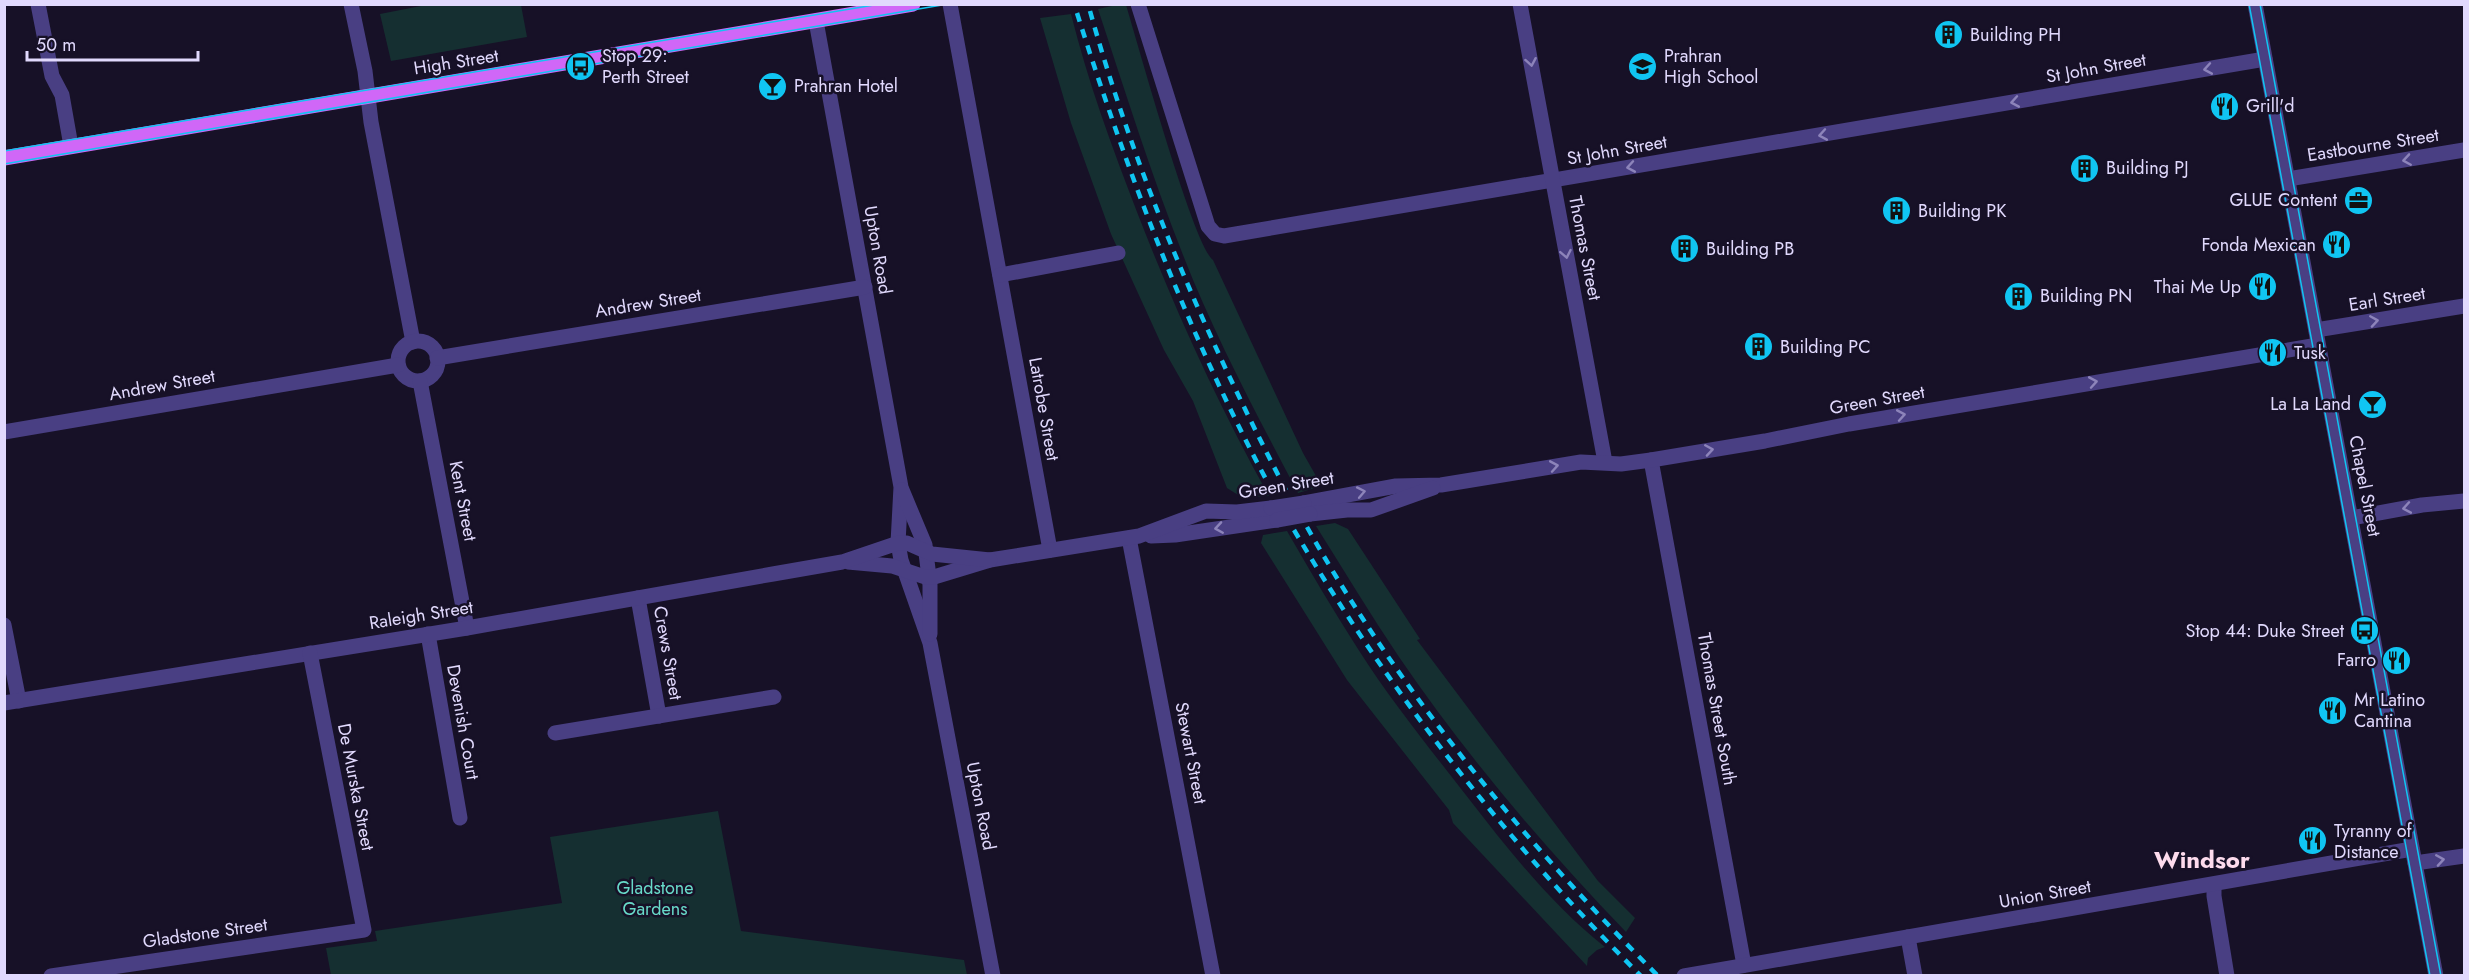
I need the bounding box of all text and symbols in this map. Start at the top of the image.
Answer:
building icon: Building PH [1933,19,1965,51]
place label: Building PH [1970,22,2061,48]
scale bar [27,24,198,62]
text: 50 m [36,32,76,58]
street label: High Street [412,42,501,82]
place label: Stop 29: Perth Street [602,43,690,90]
place label: Prahran High School [1664,43,1758,90]
street label: St John Street [2044,46,2149,90]
bus stop icon: Stop 29: Perth Street [565,50,597,82]
school or university icon: Prahran High School [1627,50,1659,82]
one-way arrow [1524,57,1537,67]
one-way arrow [2203,62,2213,75]
bar icon: Prahran Hotel [757,70,789,102]
place label: Prahran Hotel [794,73,898,99]
restaurant icon: Grill'd [2209,90,2241,122]
place label: Grill'd [2246,93,2294,119]
one-way arrow [2011,95,2021,108]
street label: Eastbourne Street [2305,122,2441,168]
street label: St John Street [1565,128,1670,172]
one-way arrow [1818,128,1828,140]
building icon: Building PJ [2069,152,2101,184]
one-way arrow [2402,153,2411,165]
place label: Building PJ [2106,155,2189,181]
one-way arrow [1626,161,1636,173]
office icon: GLUE Content [2342,184,2374,216]
place label: GLUE Content [2229,187,2338,213]
street label: Thomas Street [1562,194,1608,303]
building icon: Building PK [1881,195,1913,227]
place label: Building PK [1918,198,2007,224]
street label: Upton Road [857,204,899,296]
restaurant icon: Fonda Mexican [2321,229,2353,261]
place label: Fonda Mexican [2201,232,2316,258]
building icon: Building PB [1669,233,1701,265]
place label: Building PB [1706,236,1794,262]
one-way arrow [1560,249,1572,258]
restaurant icon: Thai Me Up [2246,271,2278,303]
place label: Thai Me Up [2154,274,2241,300]
building icon: Building PN [2003,280,2035,312]
street label: Earl Street [2347,280,2428,318]
street label: Andrew Street [593,282,704,324]
place label: Building PN [2040,283,2132,309]
one-way arrow [2369,315,2378,327]
building icon: Building PC [1743,331,1775,363]
place label: Building PC [1780,334,1871,360]
restaurant icon: Tusk [2257,337,2289,369]
place label: Tusk [2294,340,2326,366]
street label: Latrobe Street [1022,355,1066,463]
street label: Andrew Street [107,363,218,407]
one-way arrow [2088,376,2098,389]
street label: Green Street [1827,379,1927,421]
bar icon: La La Land [2356,388,2388,420]
place label: La La Land [2270,391,2351,417]
one-way arrow [1895,409,1905,422]
street label: Chapel Street [2342,433,2388,539]
one-way arrow [1704,445,1714,457]
street label: Kent Street [443,459,484,544]
one-way arrow [1549,460,1559,473]
street label: Green Street [1236,465,1336,505]
one-way arrow [1356,486,1366,499]
one-way arrow [2403,501,2413,514]
one-way arrow [1215,522,1224,534]
street label: Raleigh Street [367,594,475,636]
street label: Crews Street [647,604,689,703]
bus stop icon: Stop 44: Duke Street [2349,615,2381,647]
place label: Stop 44: Duke Street [2186,618,2345,644]
street label: Thomas Street South [1691,631,1743,787]
restaurant icon: Farro [2381,644,2413,676]
place label: Farro [2337,647,2376,673]
street label: Devenish Court [440,662,486,782]
place label: Mr Latino Cantina [2354,687,2425,734]
restaurant icon: Mr Latino Cantina [2317,694,2349,726]
street label: Stewart Street [1168,700,1214,807]
street label: De Murska Street [331,721,381,854]
street label: Upton Road [960,760,1002,852]
place label: Tyranny of Distance [2334,818,2413,865]
restaurant icon: Tyranny of Distance [2297,825,2329,857]
district label: Windsor [2154,842,2250,877]
one-way arrow [2435,854,2444,866]
street label: Union Street [1997,873,2094,915]
park label: Gladstone Gardens [616,875,694,922]
street label: Gladstone Street [141,911,270,955]

